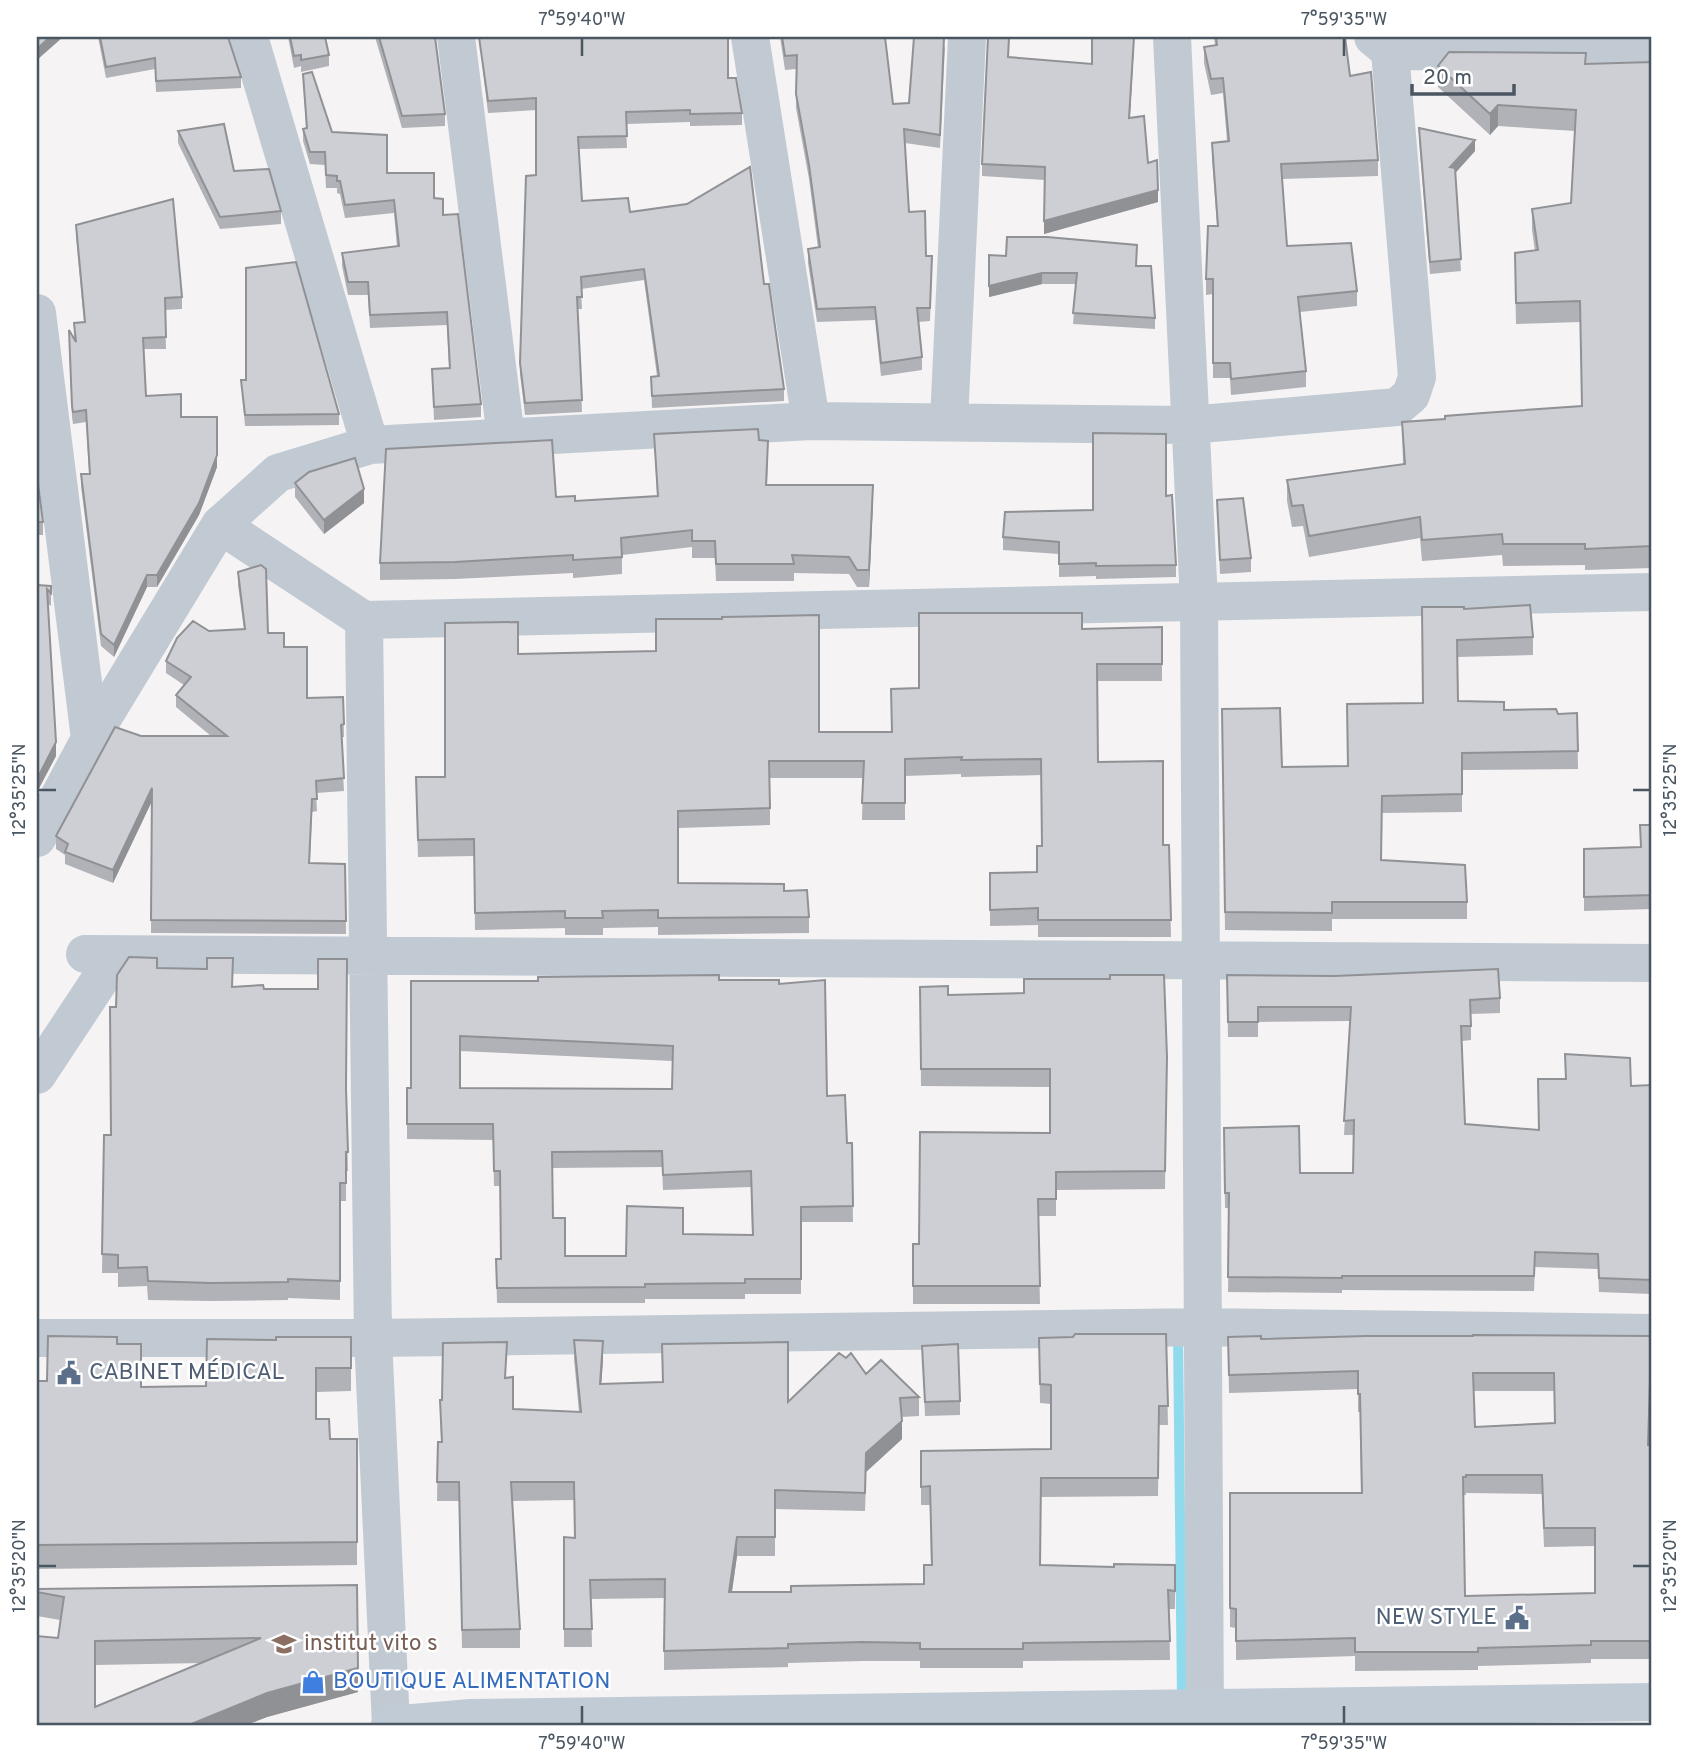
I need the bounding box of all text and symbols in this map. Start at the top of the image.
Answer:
text: 7°59'40"W [538,9,626,32]
text: 7°59'35"W [1301,9,1387,32]
scale bar [1412,52,1514,96]
text: 20 m [1423,65,1472,92]
text: 12°35'25"N [9,743,32,837]
text: 12°35'25"N [1660,743,1683,837]
place label: CABINET MÉDICAL [89,1358,285,1388]
public building icon: CABINET MÉDICAL [55,1359,83,1387]
text: 12°35'20"N [9,1519,32,1613]
text: 12°35'20"N [1660,1519,1683,1613]
place label: NEW STYLE [1376,1604,1497,1633]
public building icon: NEW STYLE [1503,1604,1531,1632]
school or university icon: institut vito s [270,1630,298,1658]
place label: institut vito s [304,1630,438,1659]
shop icon: BOUTIQUE ALIMENTATION [299,1668,327,1696]
place label: BOUTIQUE ALIMENTATION [333,1668,611,1697]
text: 7°59'40"W [538,1733,626,1756]
text: 7°59'35"W [1301,1733,1387,1756]

